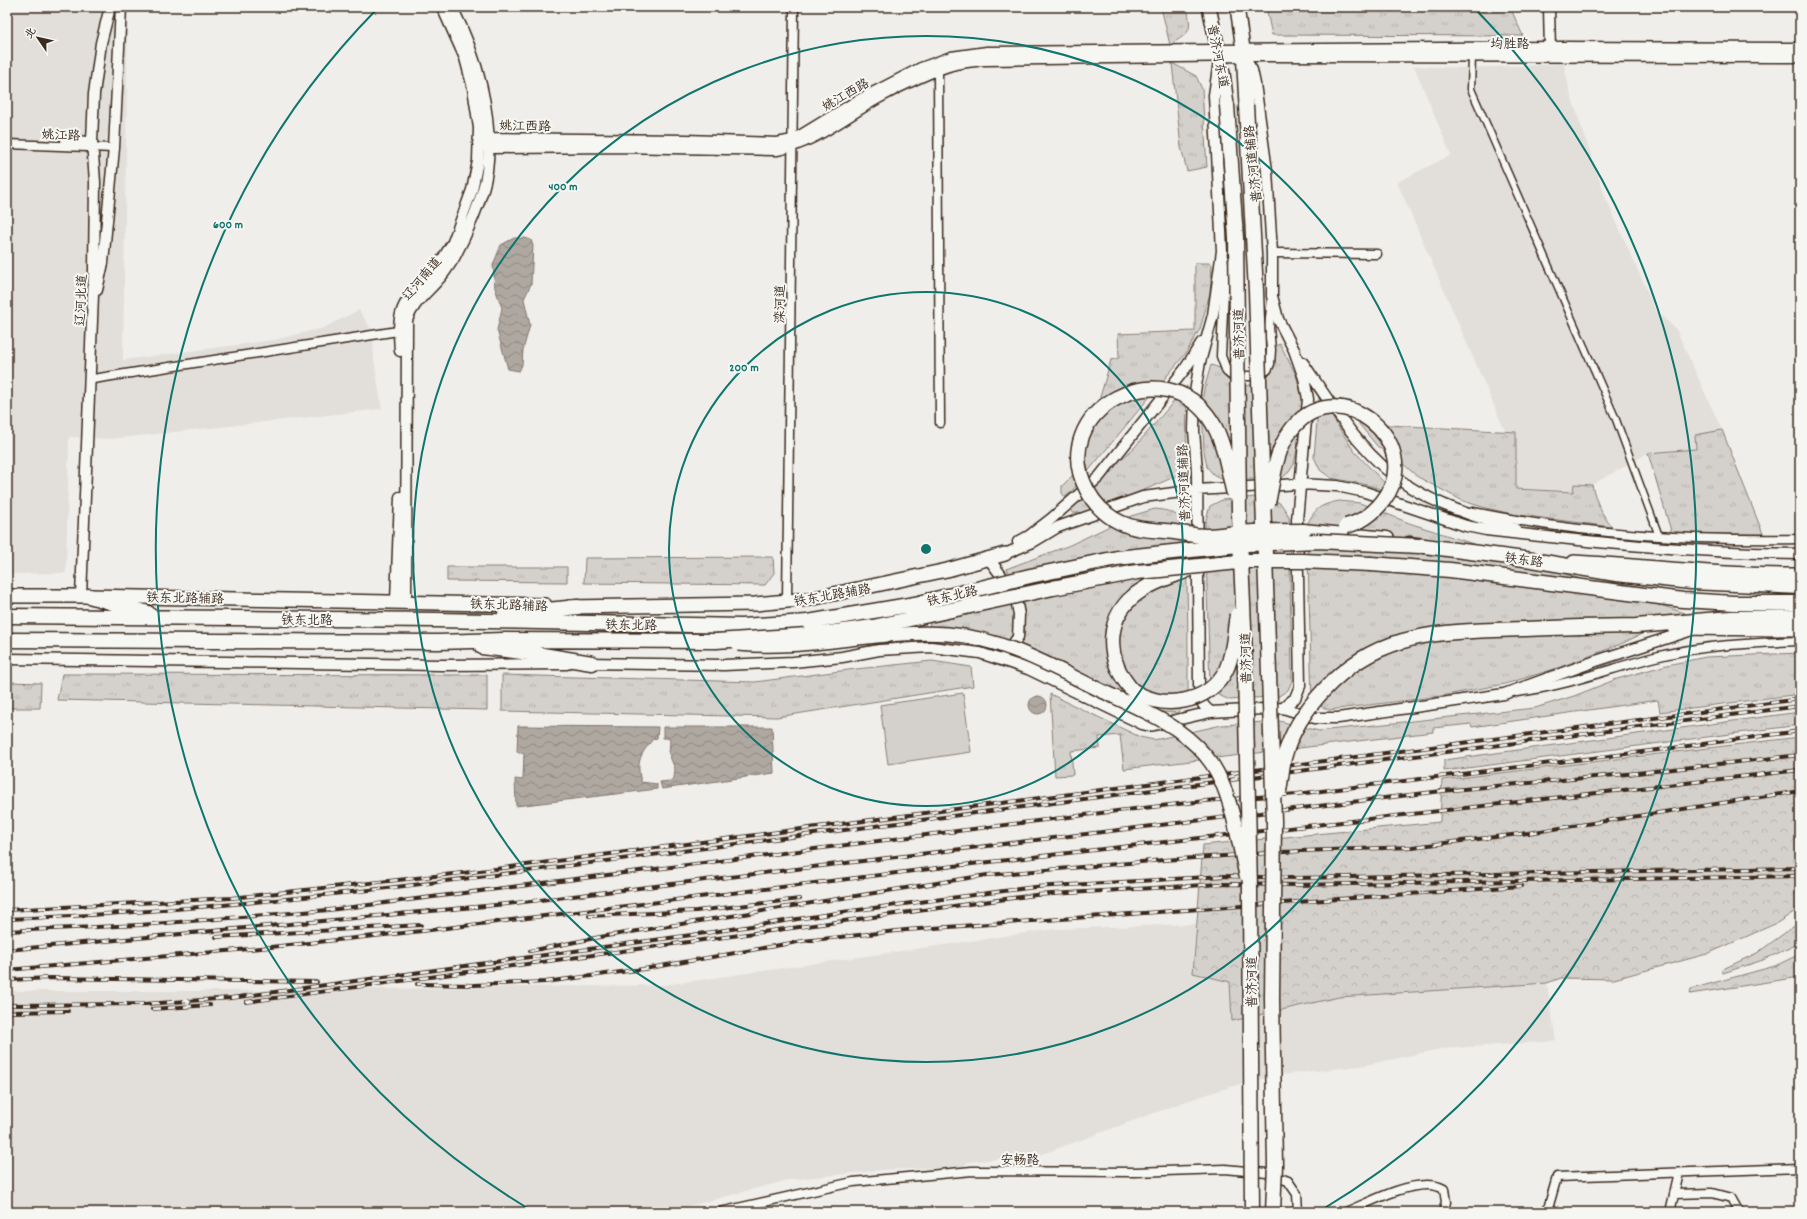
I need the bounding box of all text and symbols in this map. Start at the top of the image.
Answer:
north arrow [18,18,58,58]
street label: 普济河东道 [1201,23,1232,90]
text: 北 [22,24,41,43]
street label: 均胜路 [1490,36,1530,55]
street label: 姚江西路 [819,75,874,117]
street label: 姚江西路 [499,118,551,137]
street label: 普济河道辅路 [1241,124,1268,204]
street label: 姚江路 [41,126,81,147]
text: 400 m [548,179,578,196]
text: 600 m [213,217,243,234]
street label: 辽河南道 [399,254,447,306]
street label: 辽河北道 [72,274,93,326]
street label: 滦河道 [772,284,791,324]
street label: 普济河道 [1231,308,1250,360]
text: 200 m [729,360,759,377]
street label: 普济河道辅路 [1175,444,1196,522]
centre of rings [919,542,933,556]
street label: 铁东路 [1503,549,1544,574]
street label: 铁东北路辅路 [792,580,872,613]
street label: 铁东北路 [925,582,980,613]
street label: 铁东北路辅路 [146,589,224,610]
street label: 铁东北路辅路 [470,596,548,617]
street label: 铁东北路 [281,612,333,631]
street label: 铁东北路 [605,617,657,636]
street label: 普济河道 [1238,632,1257,684]
street label: 普济河道 [1244,956,1263,1008]
street label: 安畅路 [1000,1152,1040,1171]

